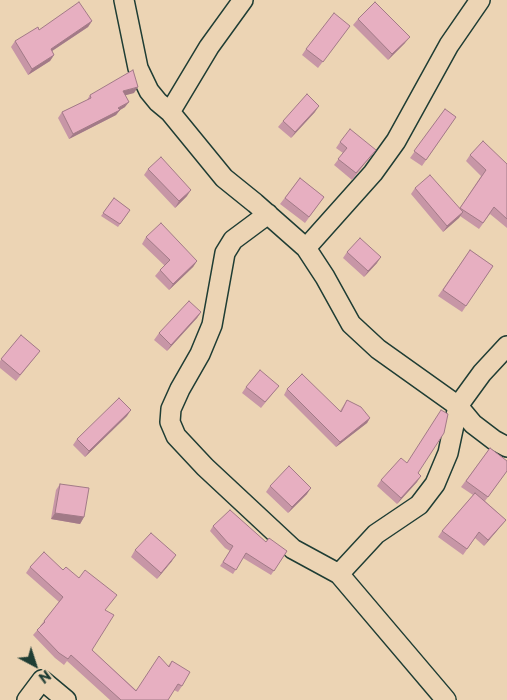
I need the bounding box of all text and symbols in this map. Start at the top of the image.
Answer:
north arrow [10,640,60,690]
text: N [34,665,56,688]

